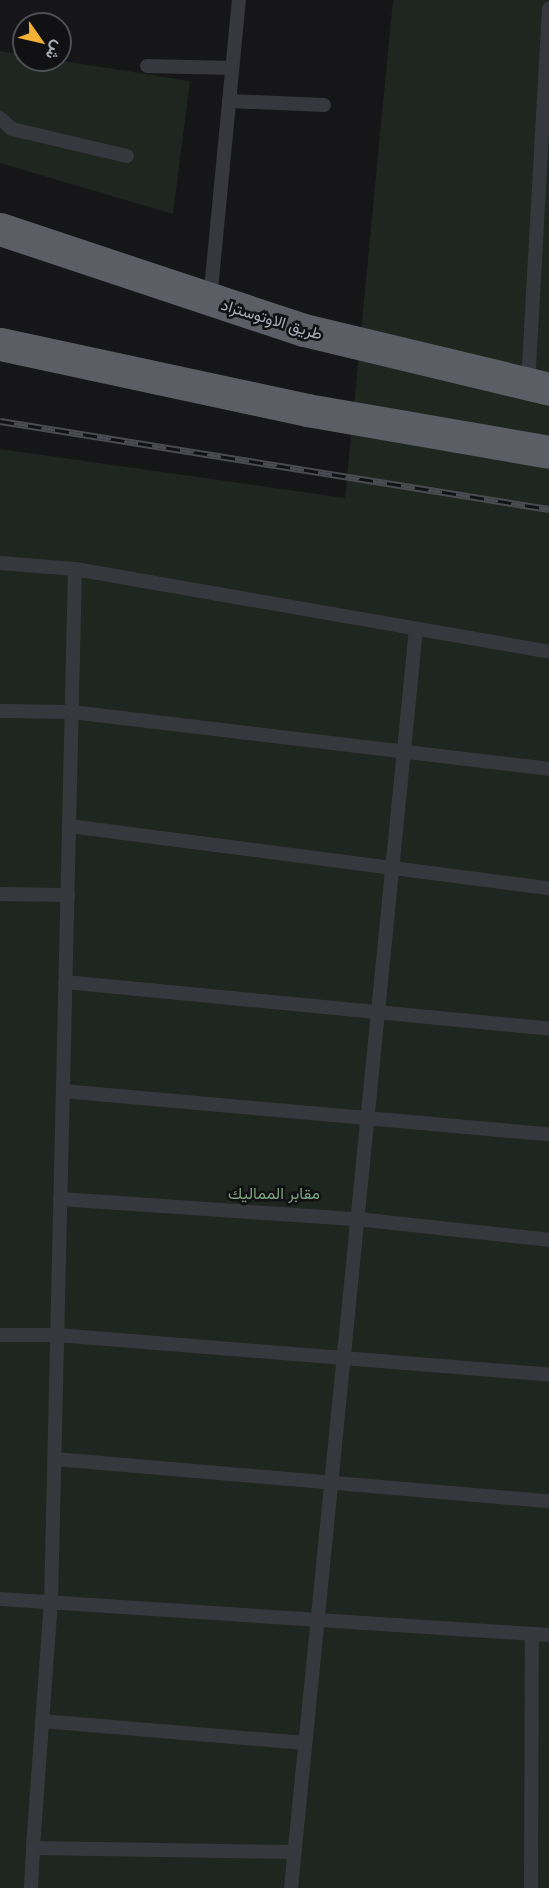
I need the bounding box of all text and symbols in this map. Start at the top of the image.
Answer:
north arrow [12,12,72,72]
text: ش [42,37,69,65]
street label: طريق الاوتوستراد [219,294,325,344]
park label: مقابر المماليك [228,1183,320,1203]

